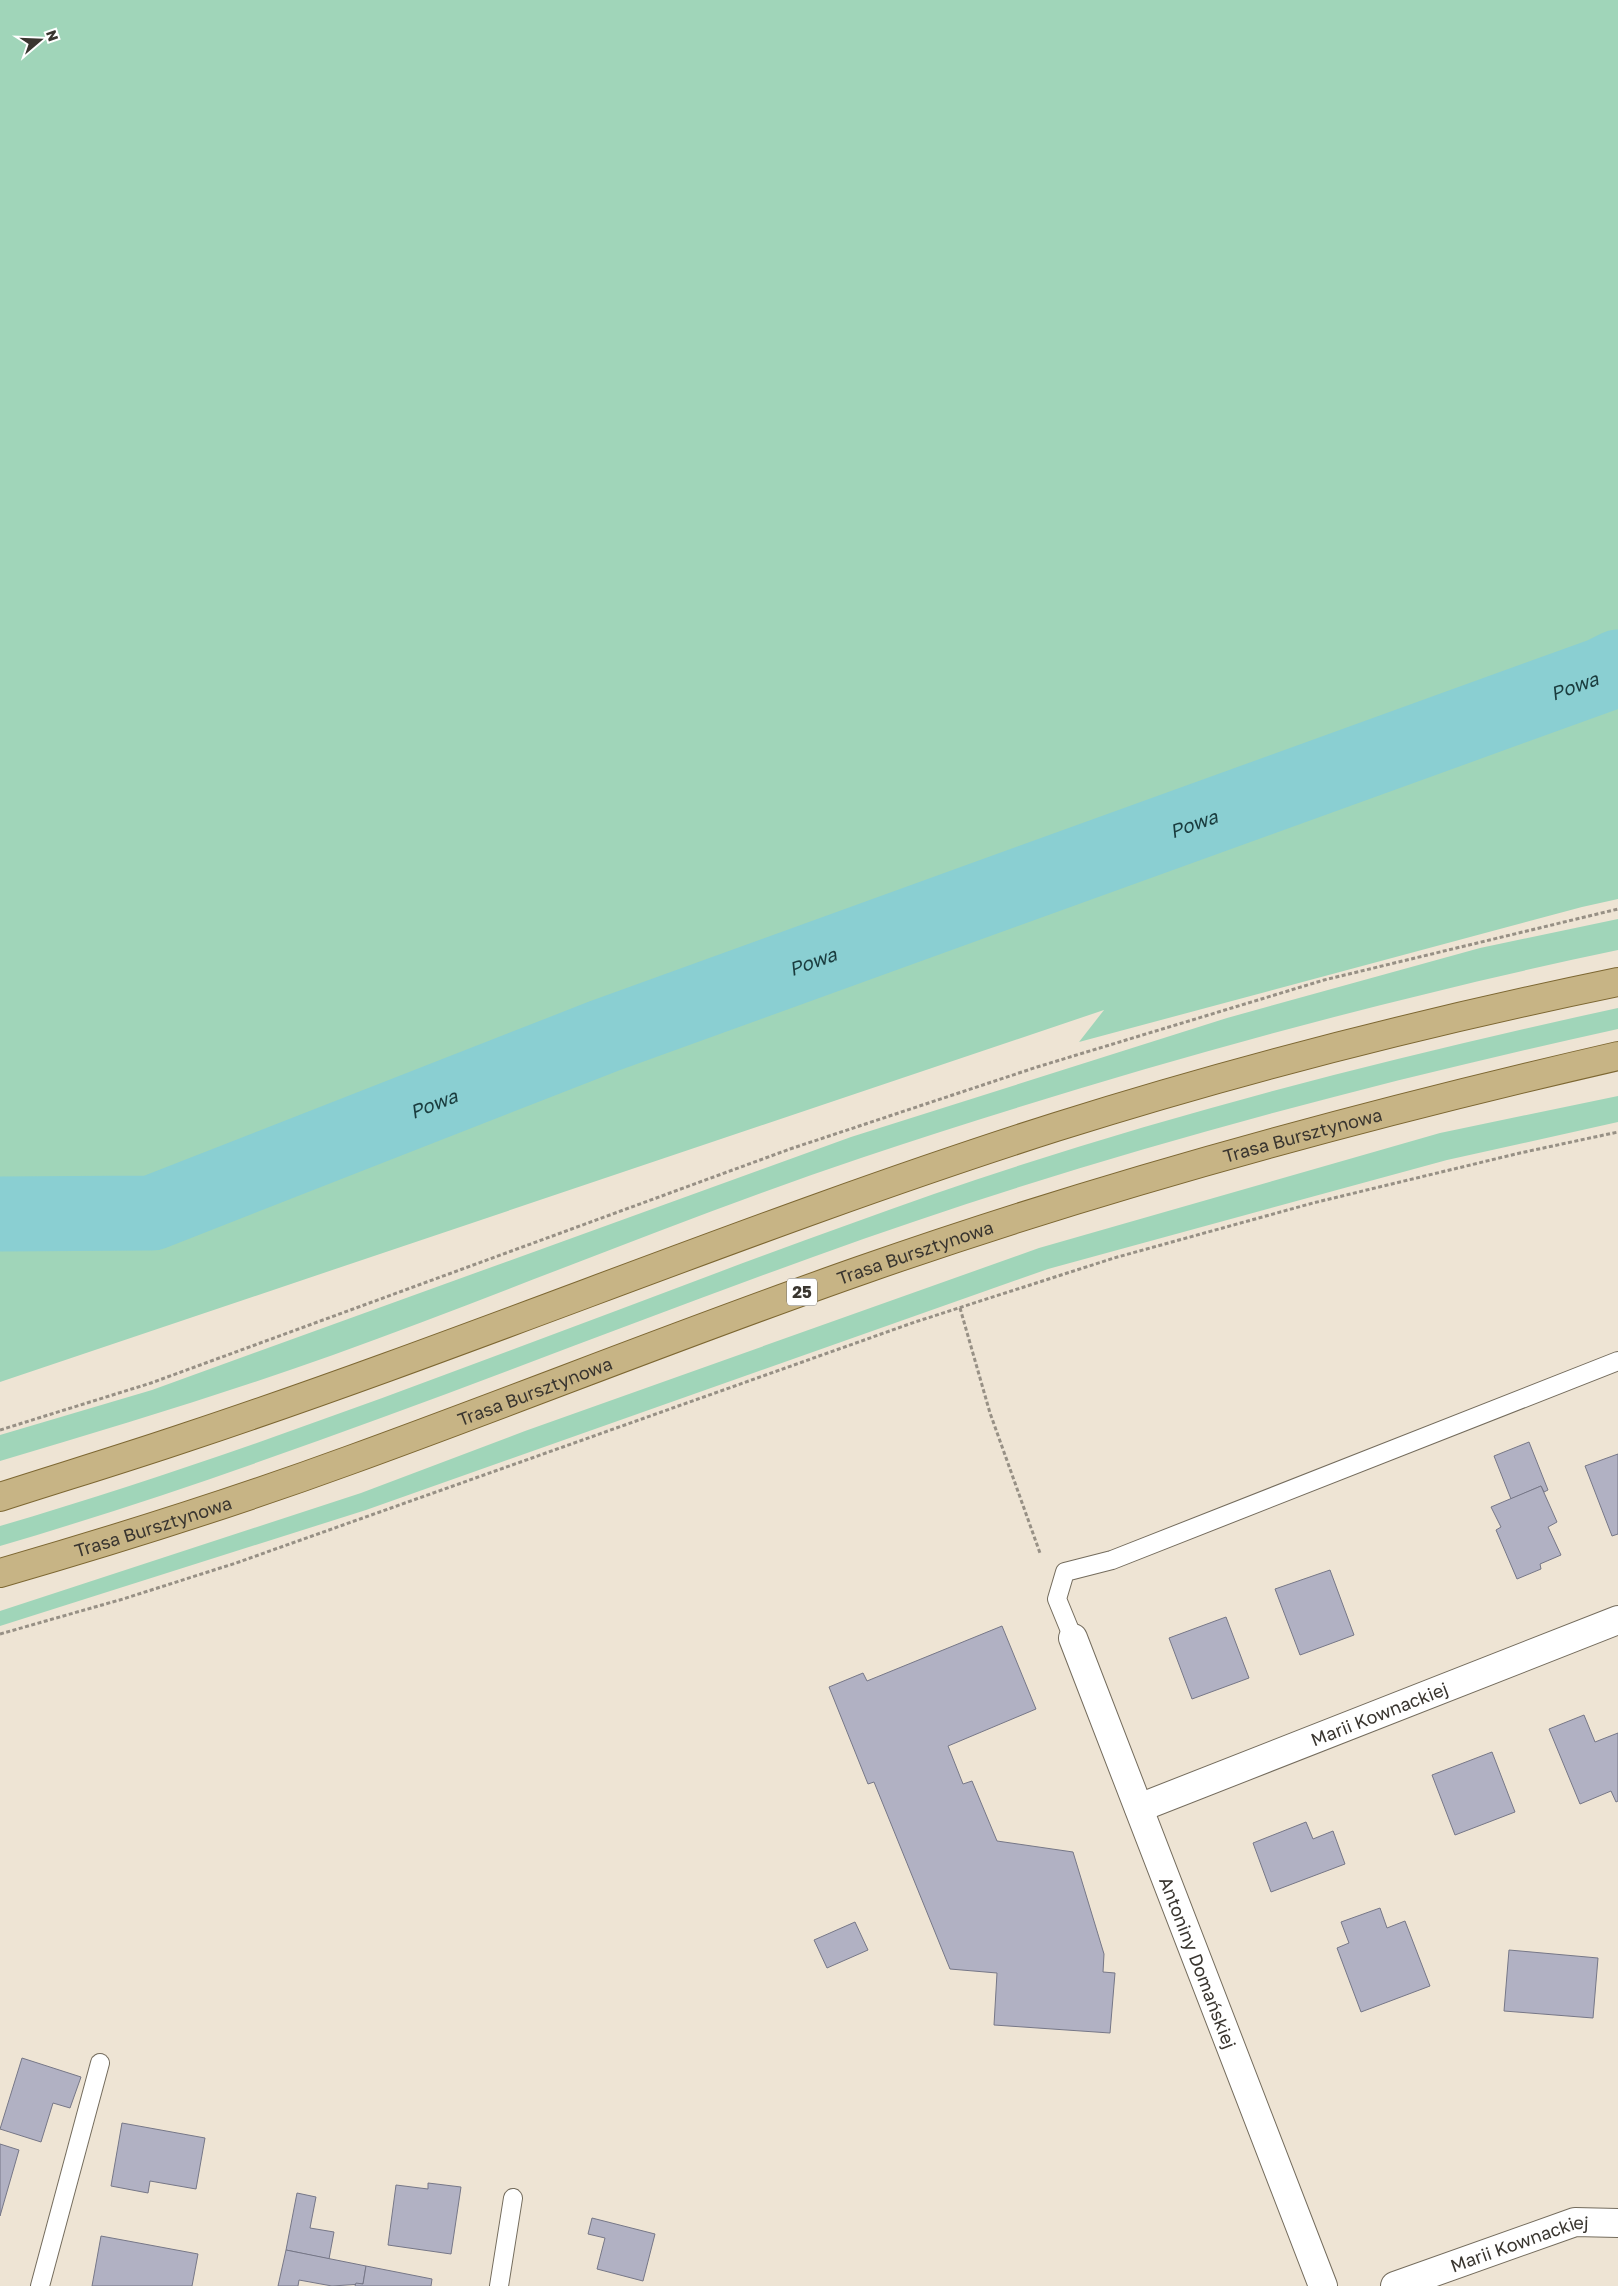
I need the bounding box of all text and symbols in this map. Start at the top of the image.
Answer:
north arrow [15,15,65,65]
text: N [43,28,63,43]
water label: Powa [1547,665,1602,704]
water label: Powa [1166,803,1221,842]
water label: Powa [785,941,841,980]
water label: Powa [406,1083,461,1123]
street label: Trasa Bursztynowa [1221,1103,1384,1167]
street label: Trasa Bursztynowa [834,1216,996,1289]
road number: 25 [787,1278,817,1305]
street label: Trasa Bursztynowa [454,1352,615,1430]
street label: Trasa Bursztynowa [72,1491,234,1561]
street label: Marii Kownackiej [1307,1677,1451,1751]
street label: Antoniny Domańskiej [1155,1874,1241,2052]
street label: Marii Kownackiej [1447,2211,1589,2277]

